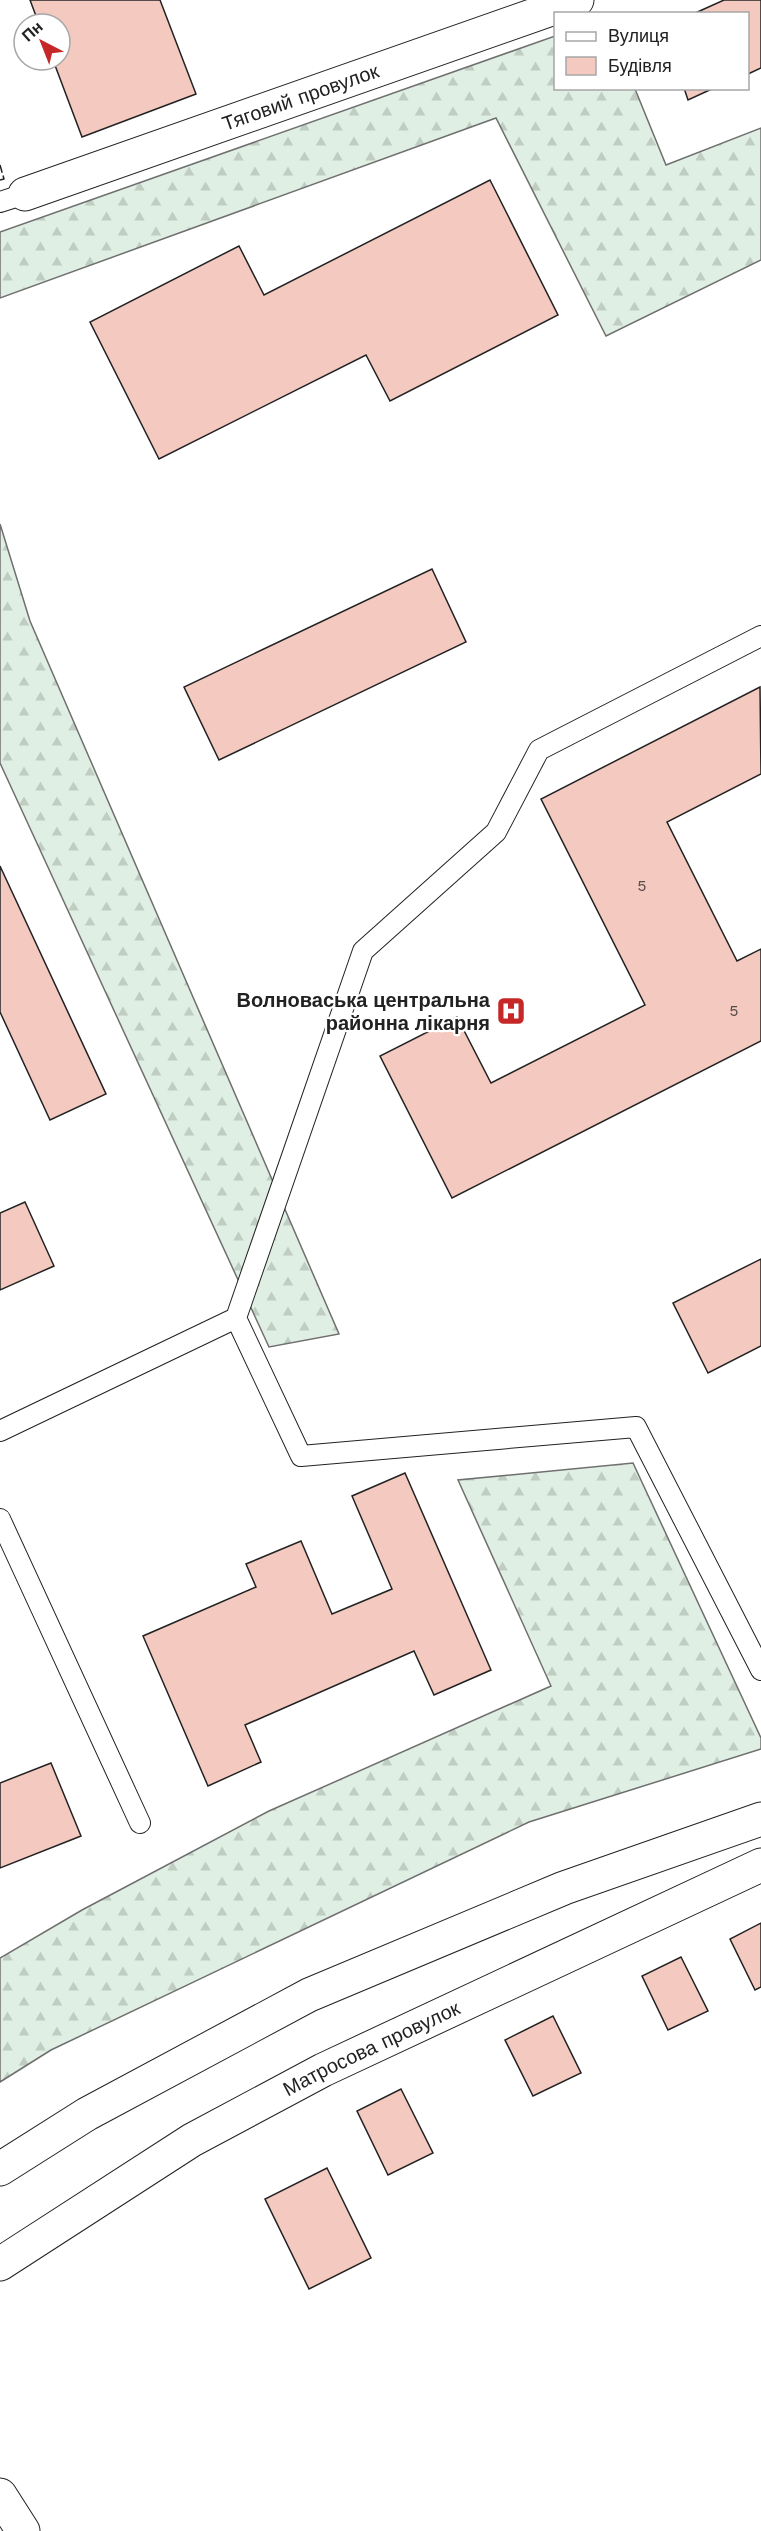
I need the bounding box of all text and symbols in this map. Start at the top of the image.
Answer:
north arrow [12,12,72,72]
legend [554,12,749,90]
text: Пн [18,17,47,45]
text: Вулиця [608,25,669,46]
text: Будівля [608,55,672,76]
street label: Тяговий провулок [219,59,382,136]
house number: 5 [637,876,647,895]
place label: Волноваська центральна районна лікарня [237,988,491,1035]
hospital icon: Волноваська центральна районна лікарня [495,995,527,1027]
house number: 5 [729,1001,739,1020]
street label: Матросова провулок [279,1996,464,2101]

